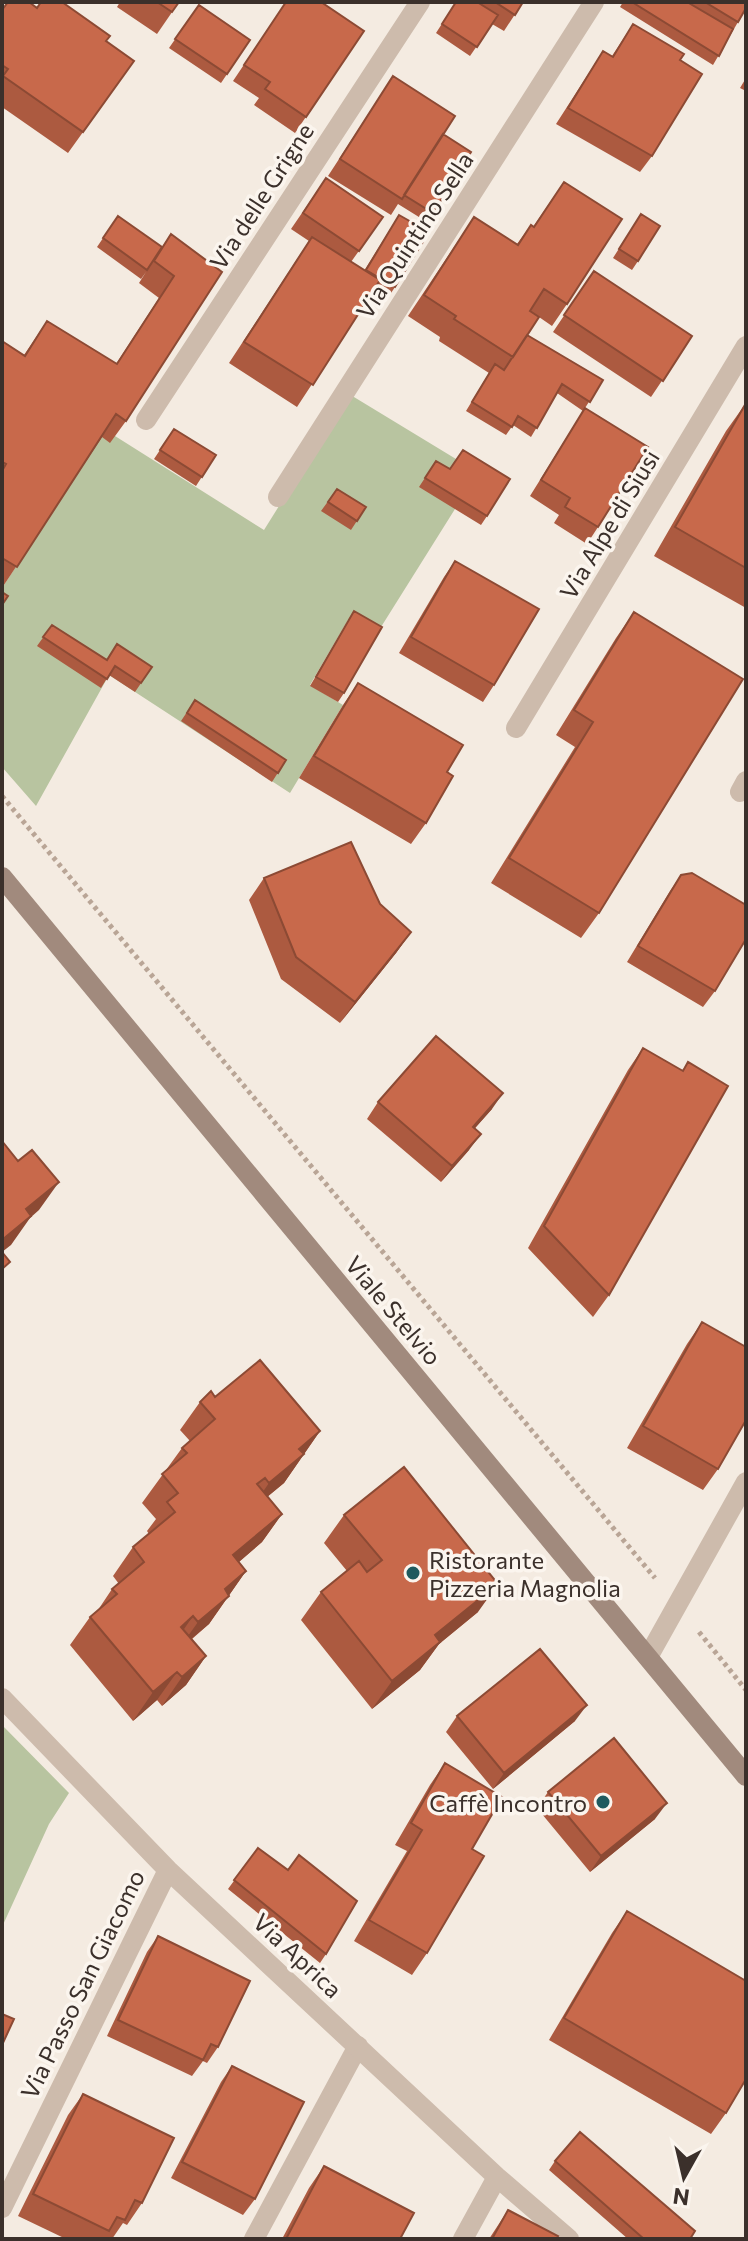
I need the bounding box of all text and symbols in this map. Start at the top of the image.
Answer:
street label: Via delle Grigne [203,117,319,275]
street label: Via Quintino Sella [349,146,479,324]
street label: Via Alpe di Siusi [553,444,665,604]
street label: Viale Stelvio [340,1249,448,1371]
place label: Ristorante Pizzeria Magnolia [429,1545,621,1602]
marker: Ristorante Pizzeria Magnolia [404,1564,422,1582]
place label: Caffè Incontro [429,1788,587,1817]
marker: Caffè Incontro [594,1793,612,1811]
street label: Via Passo San Giacomo [14,1865,150,2103]
street label: Via Aprica [248,1907,348,2003]
north arrow [644,2137,724,2217]
text: N [671,2183,691,2212]

